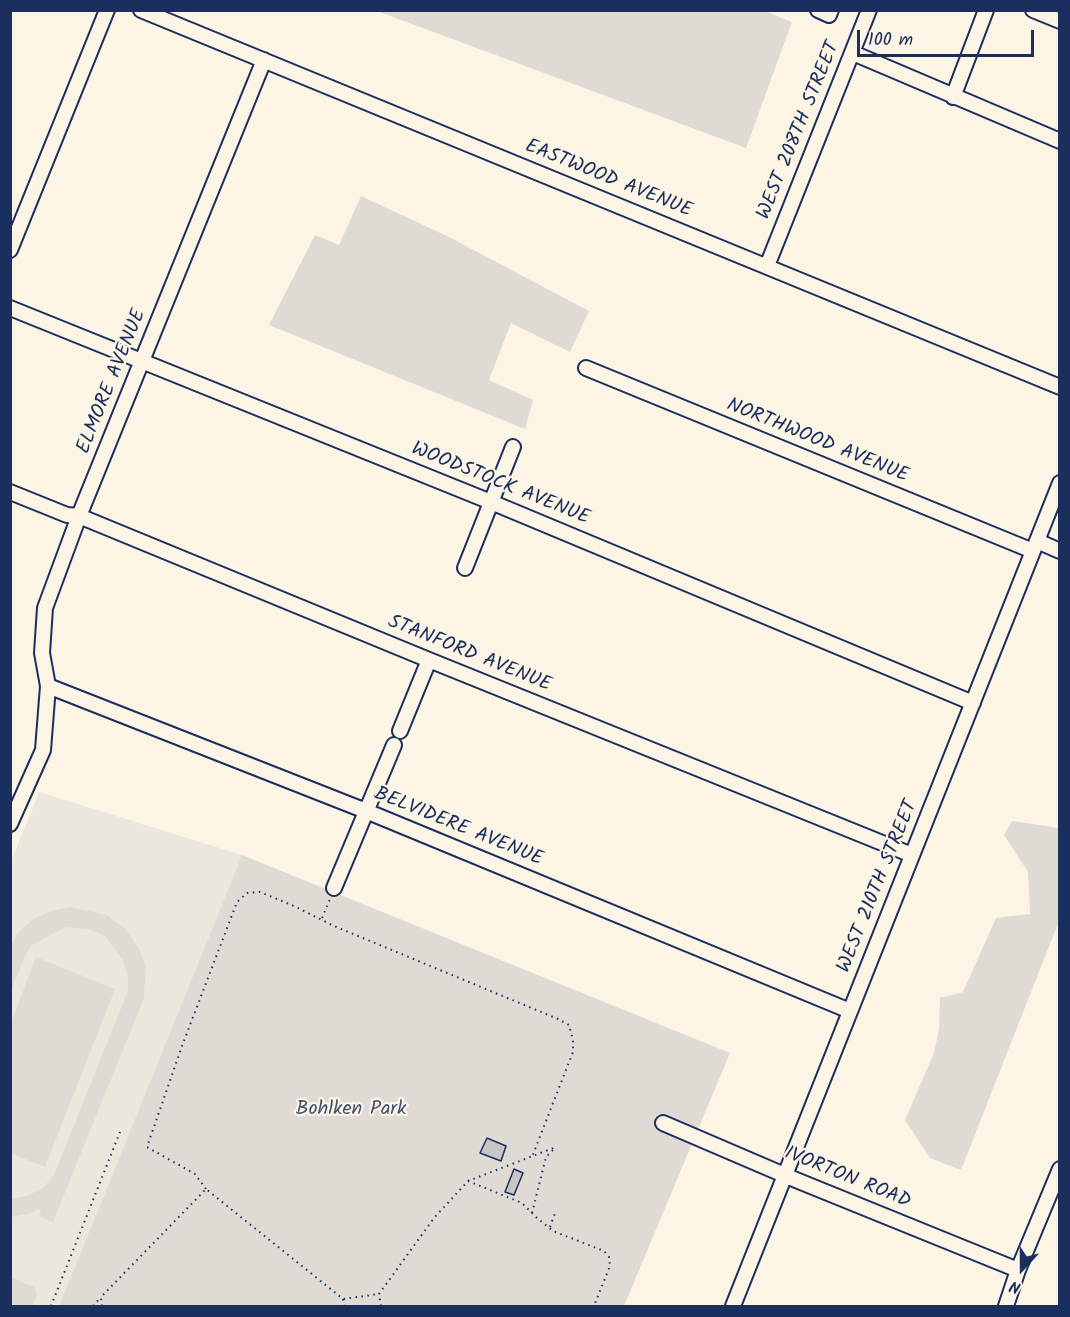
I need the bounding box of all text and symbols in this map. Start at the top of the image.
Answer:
scale bar [860,18,1037,56]
text: 100 m [868,26,913,55]
street label: WEST 208TH STREET [753,39,847,223]
street label: EASTWOOD AVENUE [521,136,695,224]
street label: ELMORE AVENUE [73,306,153,458]
street label: NORTHWOOD AVENUE [722,394,912,490]
street label: WOODSTOCK AVENUE [407,438,593,532]
street label: STANFORD AVENUE [384,611,554,699]
street label: BELVIDERE AVENUE [370,783,546,873]
street label: WEST 210TH STREET [833,797,925,977]
park label: Bohlken Park [296,1099,406,1123]
street label: IVORTON ROAD [780,1143,914,1215]
north arrow [992,1239,1052,1299]
text: N [1006,1273,1025,1300]

